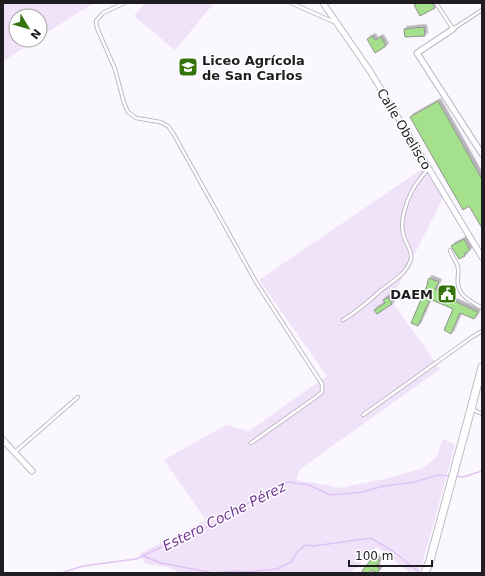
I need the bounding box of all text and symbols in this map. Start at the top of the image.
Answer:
north arrow [8,8,48,48]
text: N [28,26,43,41]
place label: Liceo Agrícola de San Carlos [202,53,305,83]
school or university icon: Liceo Agrícola de San Carlos [177,56,199,78]
street label: Calle Obelisco [374,86,434,172]
public building icon: DAEM [436,283,458,305]
place label: DAEM [390,287,433,302]
water label: Estero Coche Pérez [160,478,289,554]
scale bar [349,542,432,568]
text: 100 m [355,549,393,563]

